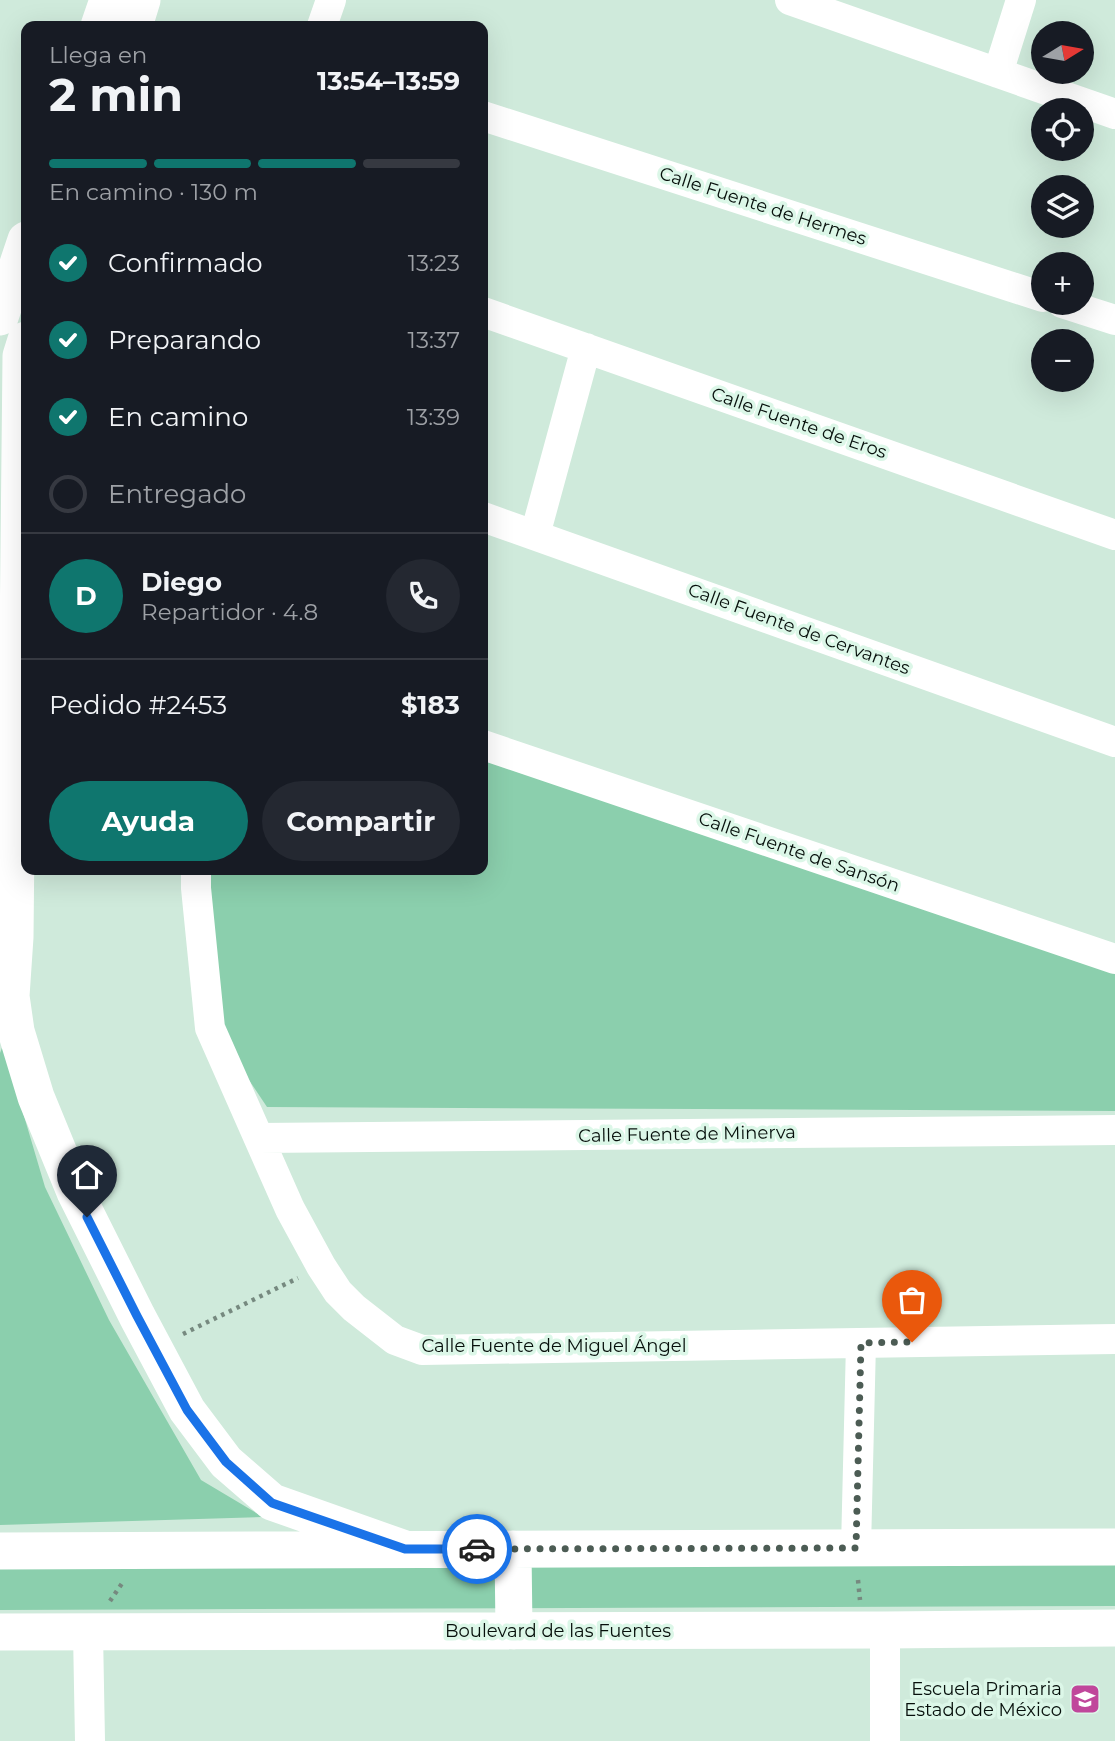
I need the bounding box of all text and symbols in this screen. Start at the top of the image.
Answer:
north arrow [1031,21,1094,84]
map controls [1031,21,1094,392]
text: Llega en [49,41,147,69]
text: 13:54–13:59 [317,65,460,97]
text: 2 min [49,66,183,123]
button: locate [1031,98,1094,161]
street label: Calle Fuente de Hermes [657,162,870,250]
button: layers [1031,175,1094,238]
text: En camino · 130 m [49,178,258,206]
icon: check [49,244,87,282]
text: Confirmado [108,247,263,279]
text: 13:23 [408,249,460,277]
button: + [1031,252,1094,315]
icon: check [49,321,87,359]
text: Preparando [108,324,261,356]
text: 13:37 [408,326,460,354]
button: − [1031,329,1094,392]
street label: Calle Fuente de Eros [708,383,890,463]
icon: check [49,398,87,436]
text: En camino [108,401,248,433]
text: 13:39 [407,403,460,431]
text: Entregado [108,478,246,510]
button: phone [386,559,460,633]
text: Diego [141,566,222,598]
street label: Calle Fuente de Cervantes [685,579,913,680]
text: D [75,580,97,612]
text: Repartidor · 4.8 [141,598,318,626]
text: Pedido #2453 [49,689,227,721]
text: $183 [401,689,460,721]
button: Ayuda [49,781,248,861]
button: Compartir [262,781,460,861]
street label: Calle Fuente de Sansón [696,807,902,897]
street label: Calle Fuente de Minerva [578,1121,796,1147]
pin [57,1145,117,1217]
icon: home [68,1156,106,1194]
pin [882,1270,942,1342]
icon: bag [893,1281,931,1319]
street label: Calle Fuente de Miguel Ángel [421,1335,687,1357]
courier [442,1514,512,1584]
icon: car [458,1530,496,1568]
street label: Boulevard de las Fuentes [445,1620,671,1642]
place label: Escuela Primaria Estado de México [904,1678,1062,1721]
school or university icon: Escuela Primaria Estado de México [1068,1682,1102,1716]

